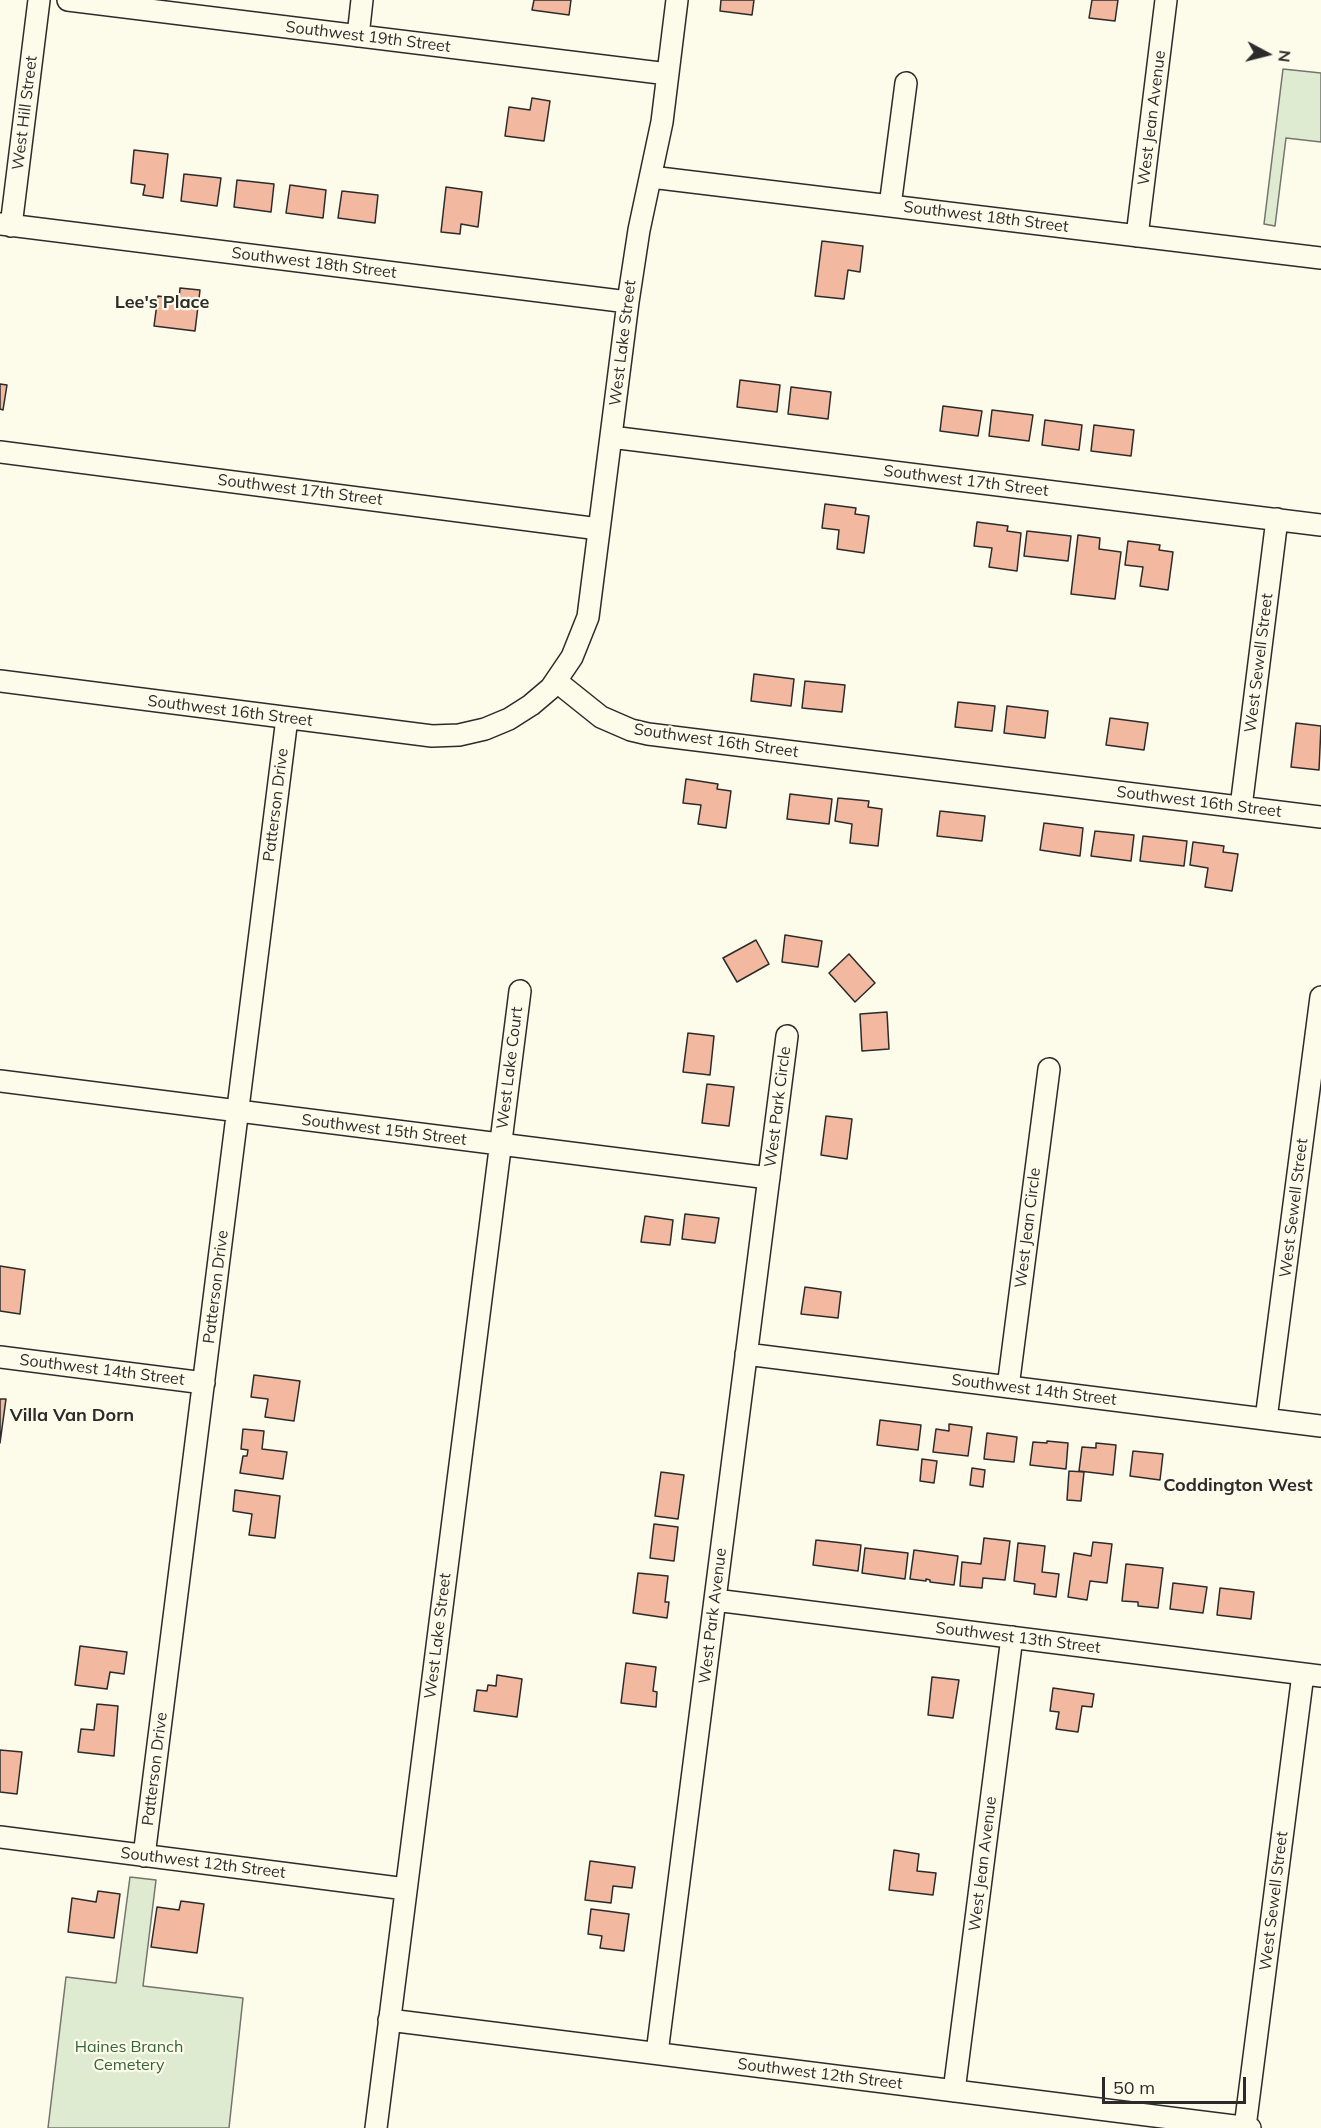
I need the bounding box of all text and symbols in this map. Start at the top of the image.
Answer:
street label: Southwest 19th Street [284,17,452,57]
north arrow [1237,24,1297,84]
street label: West Jean Avenue [1134,49,1170,187]
text: N [1274,49,1296,63]
street label: West Hill Street [8,55,42,171]
street label: Southwest 18th Street [902,197,1070,237]
street label: Southwest 18th Street [230,243,398,283]
street label: West Lake Street [606,279,640,407]
district label: Lee's Place [115,292,209,314]
street label: Southwest 17th Street [882,461,1050,501]
street label: Southwest 17th Street [216,470,384,510]
street label: West Sewell Street [1241,592,1277,734]
street label: Southwest 16th Street [146,691,314,731]
street label: Southwest 16th Street [632,720,800,762]
street label: Patterson Drive [260,747,292,863]
street label: Southwest 16th Street [1115,782,1283,822]
street label: West Lake Court [493,1006,527,1130]
street label: West Park Circle [761,1045,795,1169]
street label: Southwest 15th Street [300,1110,468,1150]
street label: West Sewell Street [1276,1137,1312,1279]
street label: West Jean Circle [1011,1167,1045,1289]
street label: Patterson Drive [200,1229,232,1345]
street label: Southwest 14th Street [18,1350,186,1390]
street label: Southwest 14th Street [950,1370,1118,1410]
district label: Villa Van Dorn [10,1405,134,1427]
district label: Coddington West [1163,1475,1313,1497]
street label: West Park Avenue [695,1547,731,1685]
street label: West Lake Street [421,1572,455,1700]
street label: Southwest 13th Street [934,1618,1102,1658]
street label: Patterson Drive [139,1711,171,1827]
street label: West Jean Avenue [965,1795,1001,1933]
street label: West Sewell Street [1256,1830,1292,1972]
street label: Southwest 12th Street [119,1843,287,1883]
park label: Haines Branch Cemetery [75,2037,183,2075]
street label: Southwest 12th Street [736,2054,904,2094]
scale bar [1105,2065,1249,2103]
text: 50 m [1113,2076,1155,2099]

